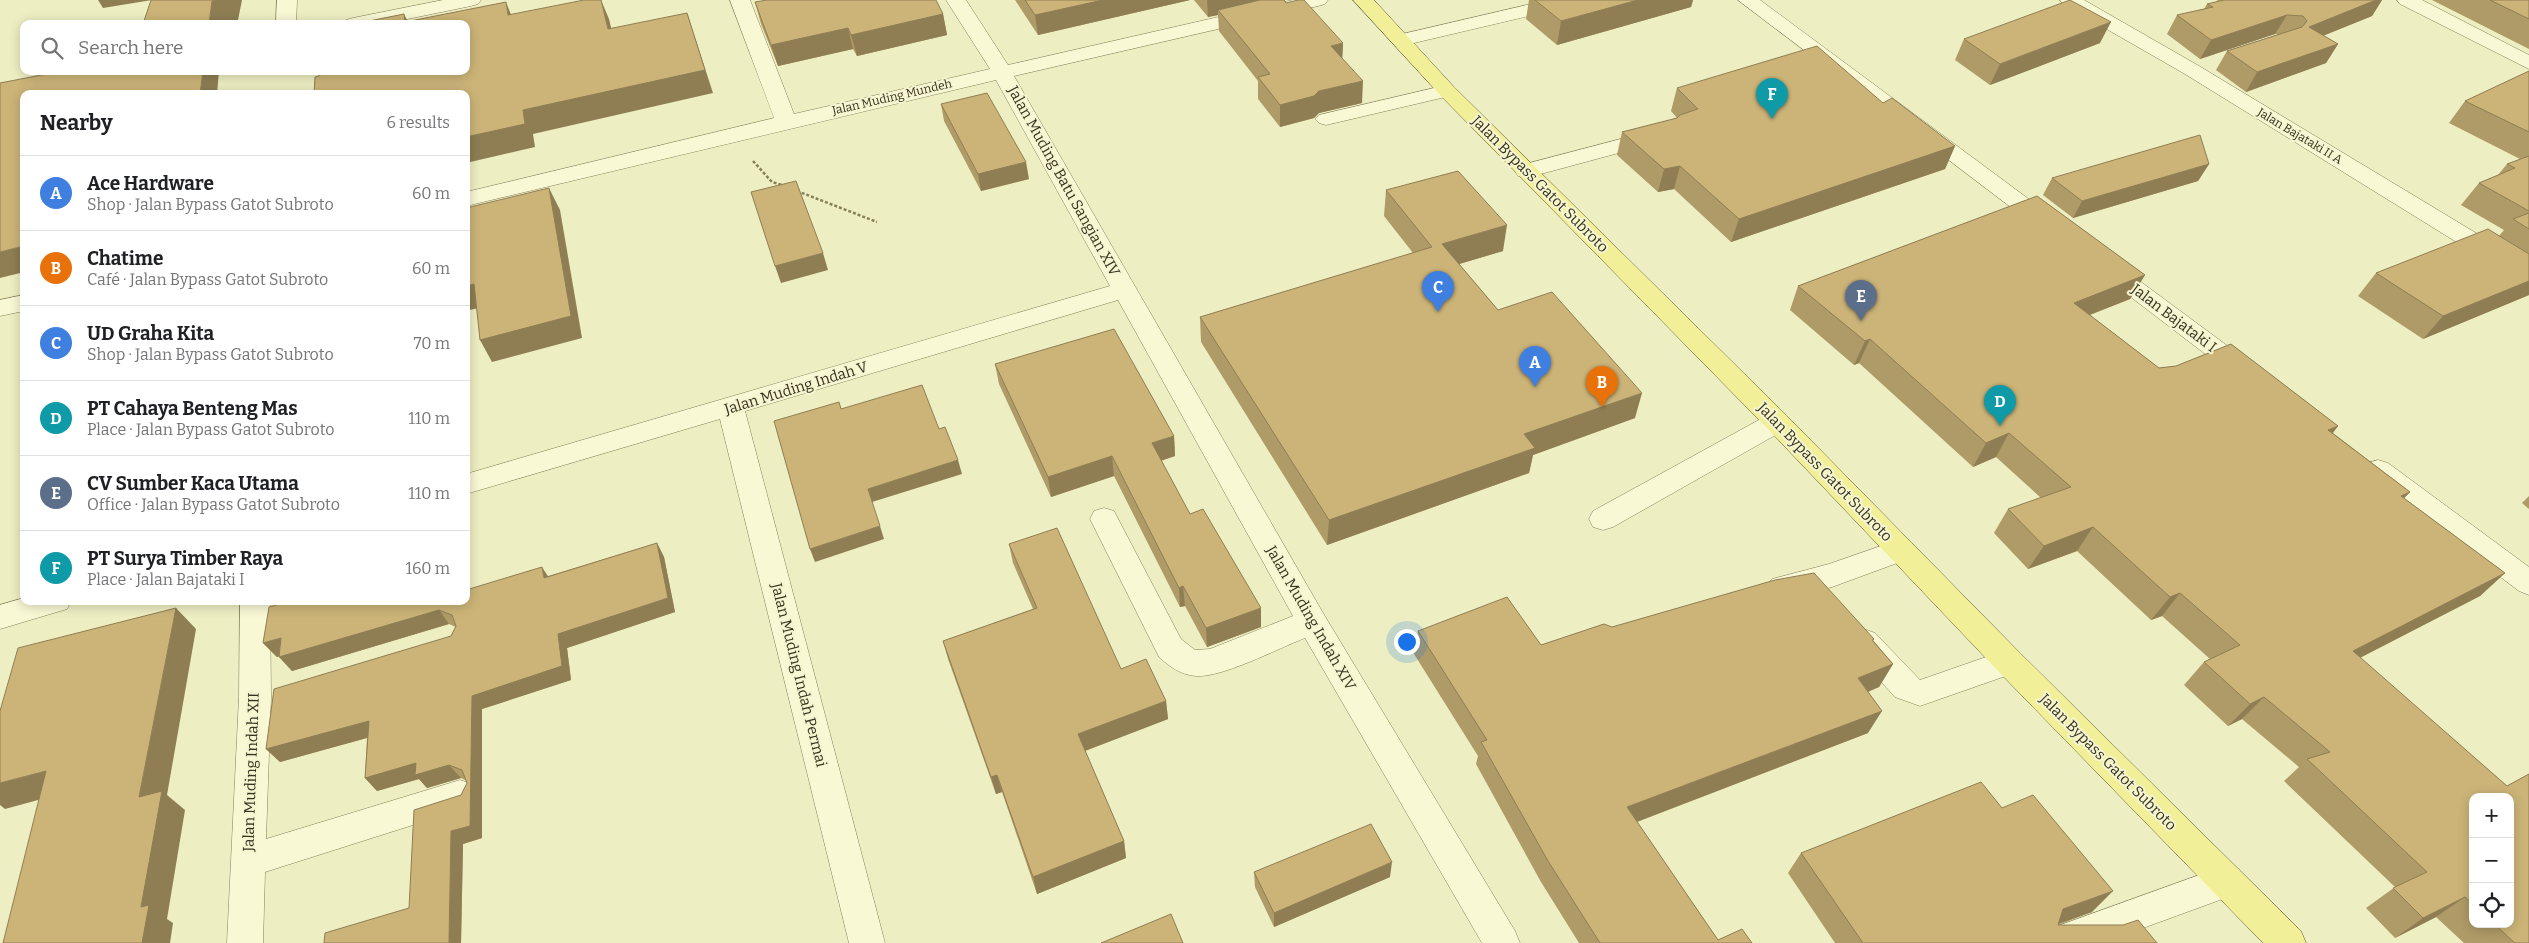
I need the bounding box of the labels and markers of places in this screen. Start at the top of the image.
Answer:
pin: F [1756,78,1788,119]
pin: C [1422,271,1454,312]
pin: E [1845,280,1877,321]
pin: A [1519,346,1551,387]
pin: B [1586,366,1618,407]
pin: D [1984,385,2016,426]

